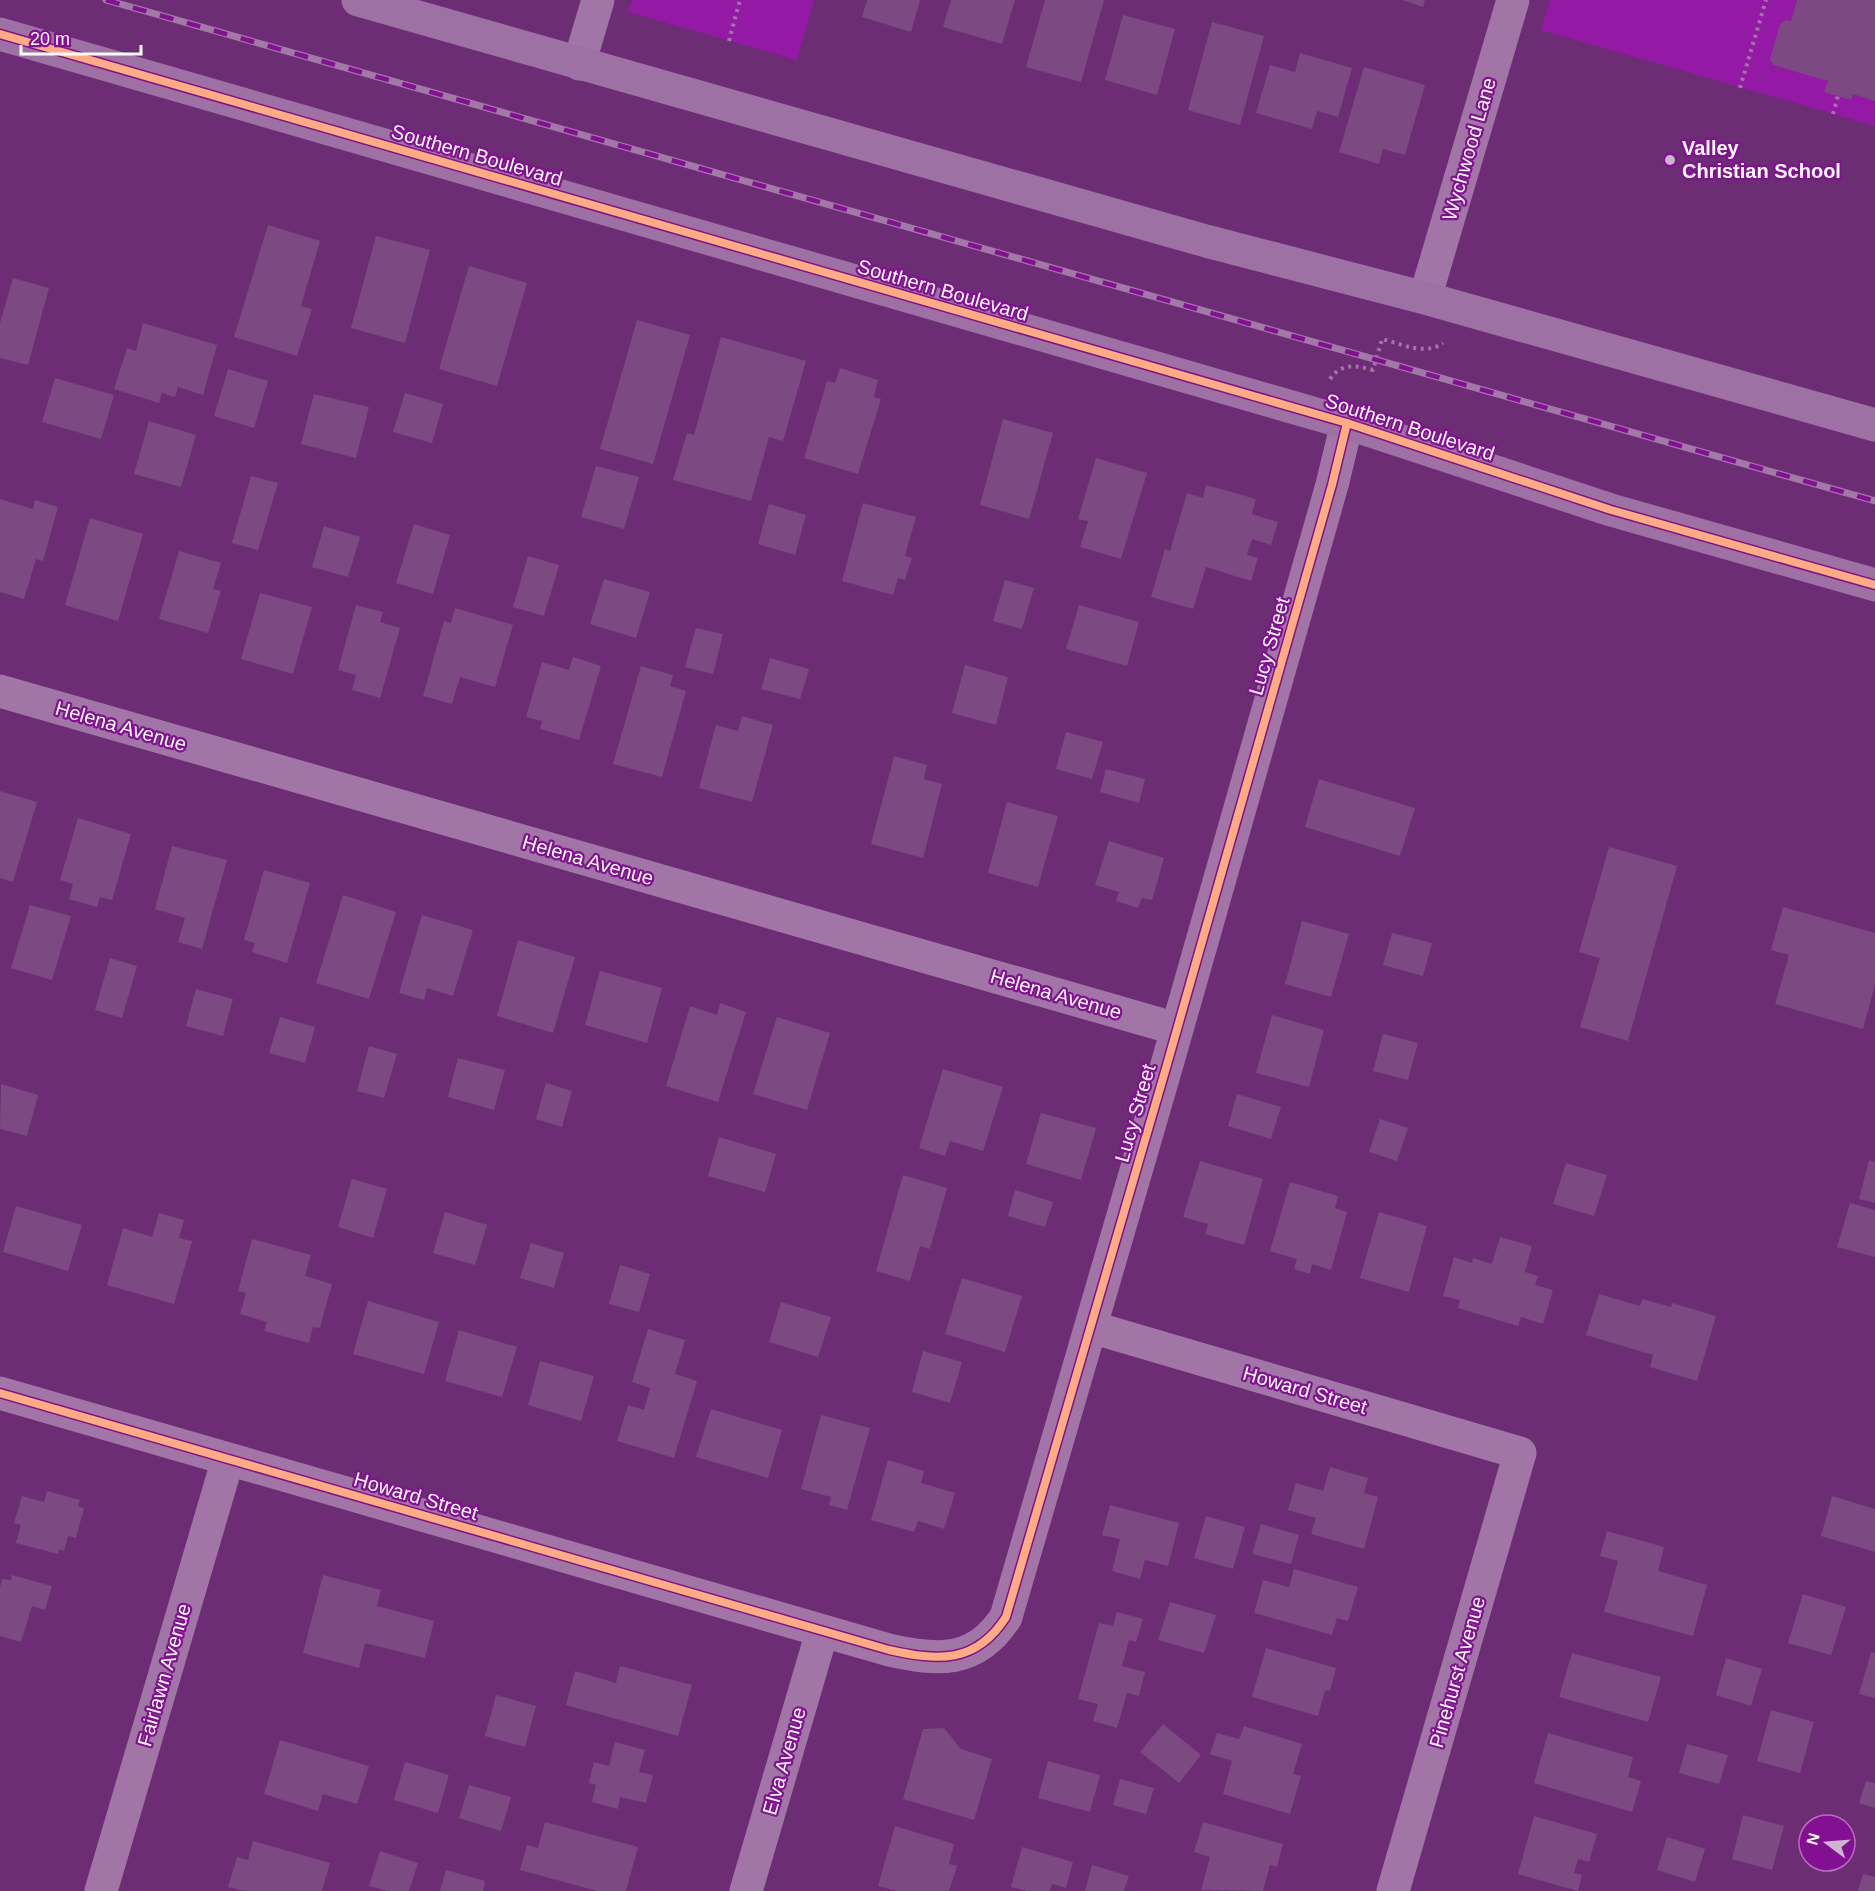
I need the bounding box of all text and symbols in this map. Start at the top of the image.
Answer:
scale bar [21,18,141,56]
text: 20 m [30,29,70,49]
street label: Wychwood Lane [1438,75,1500,223]
street label: Southern Boulevard [389,120,565,190]
place label: Valley Christian School [1682,137,1841,182]
marker: Valley Christian School [1663,153,1677,167]
street label: Southern Boulevard [855,255,1031,325]
street label: Southern Boulevard [1323,389,1497,465]
street label: Lucy Street [1244,594,1294,698]
street label: Helena Avenue [53,697,189,755]
street label: Helena Avenue [520,831,656,889]
street label: Helena Avenue [988,965,1124,1023]
street label: Lucy Street [1110,1061,1160,1165]
street label: Howard Street [1241,1362,1370,1418]
street label: Howard Street [352,1468,481,1524]
street label: Pinehurst Avenue [1425,1594,1489,1750]
street label: Fairlawn Avenue [133,1601,195,1749]
street label: Elva Avenue [758,1705,810,1817]
north arrow [1797,1813,1857,1873]
text: N [1803,1831,1823,1847]

